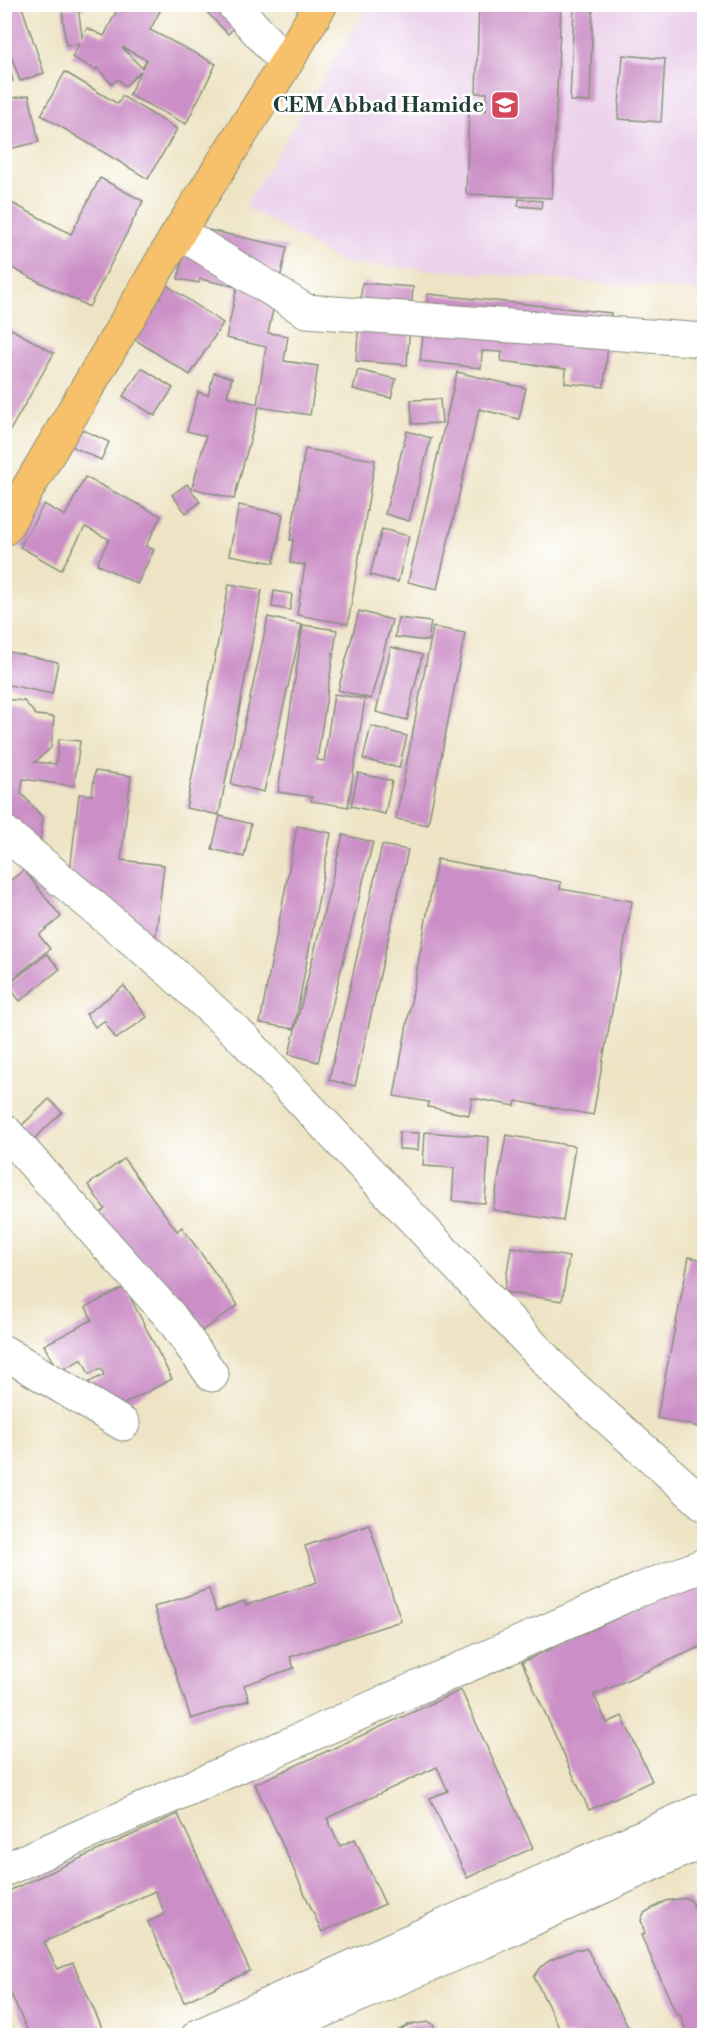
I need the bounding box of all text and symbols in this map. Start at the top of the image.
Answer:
school or university icon: CEM Abbad Hamide [489,89,521,121]
place label: CEM Abbad Hamide [273,92,484,119]

